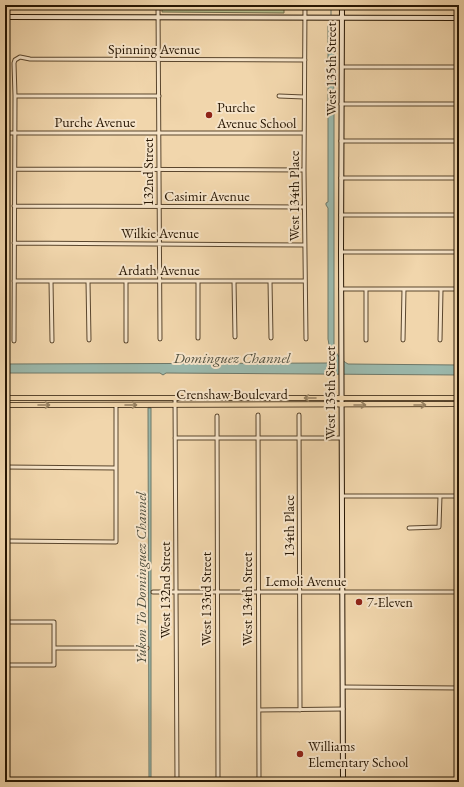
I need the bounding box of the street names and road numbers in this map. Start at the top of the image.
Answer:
street label: West 135th Street [322,21,340,116]
street label: Spinning Avenue [108,40,200,58]
street label: Purche Avenue [54,113,136,131]
street label: 132nd Street [139,137,157,206]
street label: West 134th Place [285,150,303,241]
street label: Casimir Avenue [164,187,250,205]
street label: Wilkie Avenue [121,224,199,242]
street label: Ardath Avenue [117,261,200,279]
street label: West 135th Street [321,345,339,440]
street label: Crenshaw Boulevard [176,385,289,403]
street label: 134th Place [280,494,298,557]
street label: West 132nd Street [156,541,174,638]
street label: West 133rd Street [197,551,215,646]
street label: West 134th Street [238,551,256,646]
street label: Lemoli Avenue [265,572,347,590]

